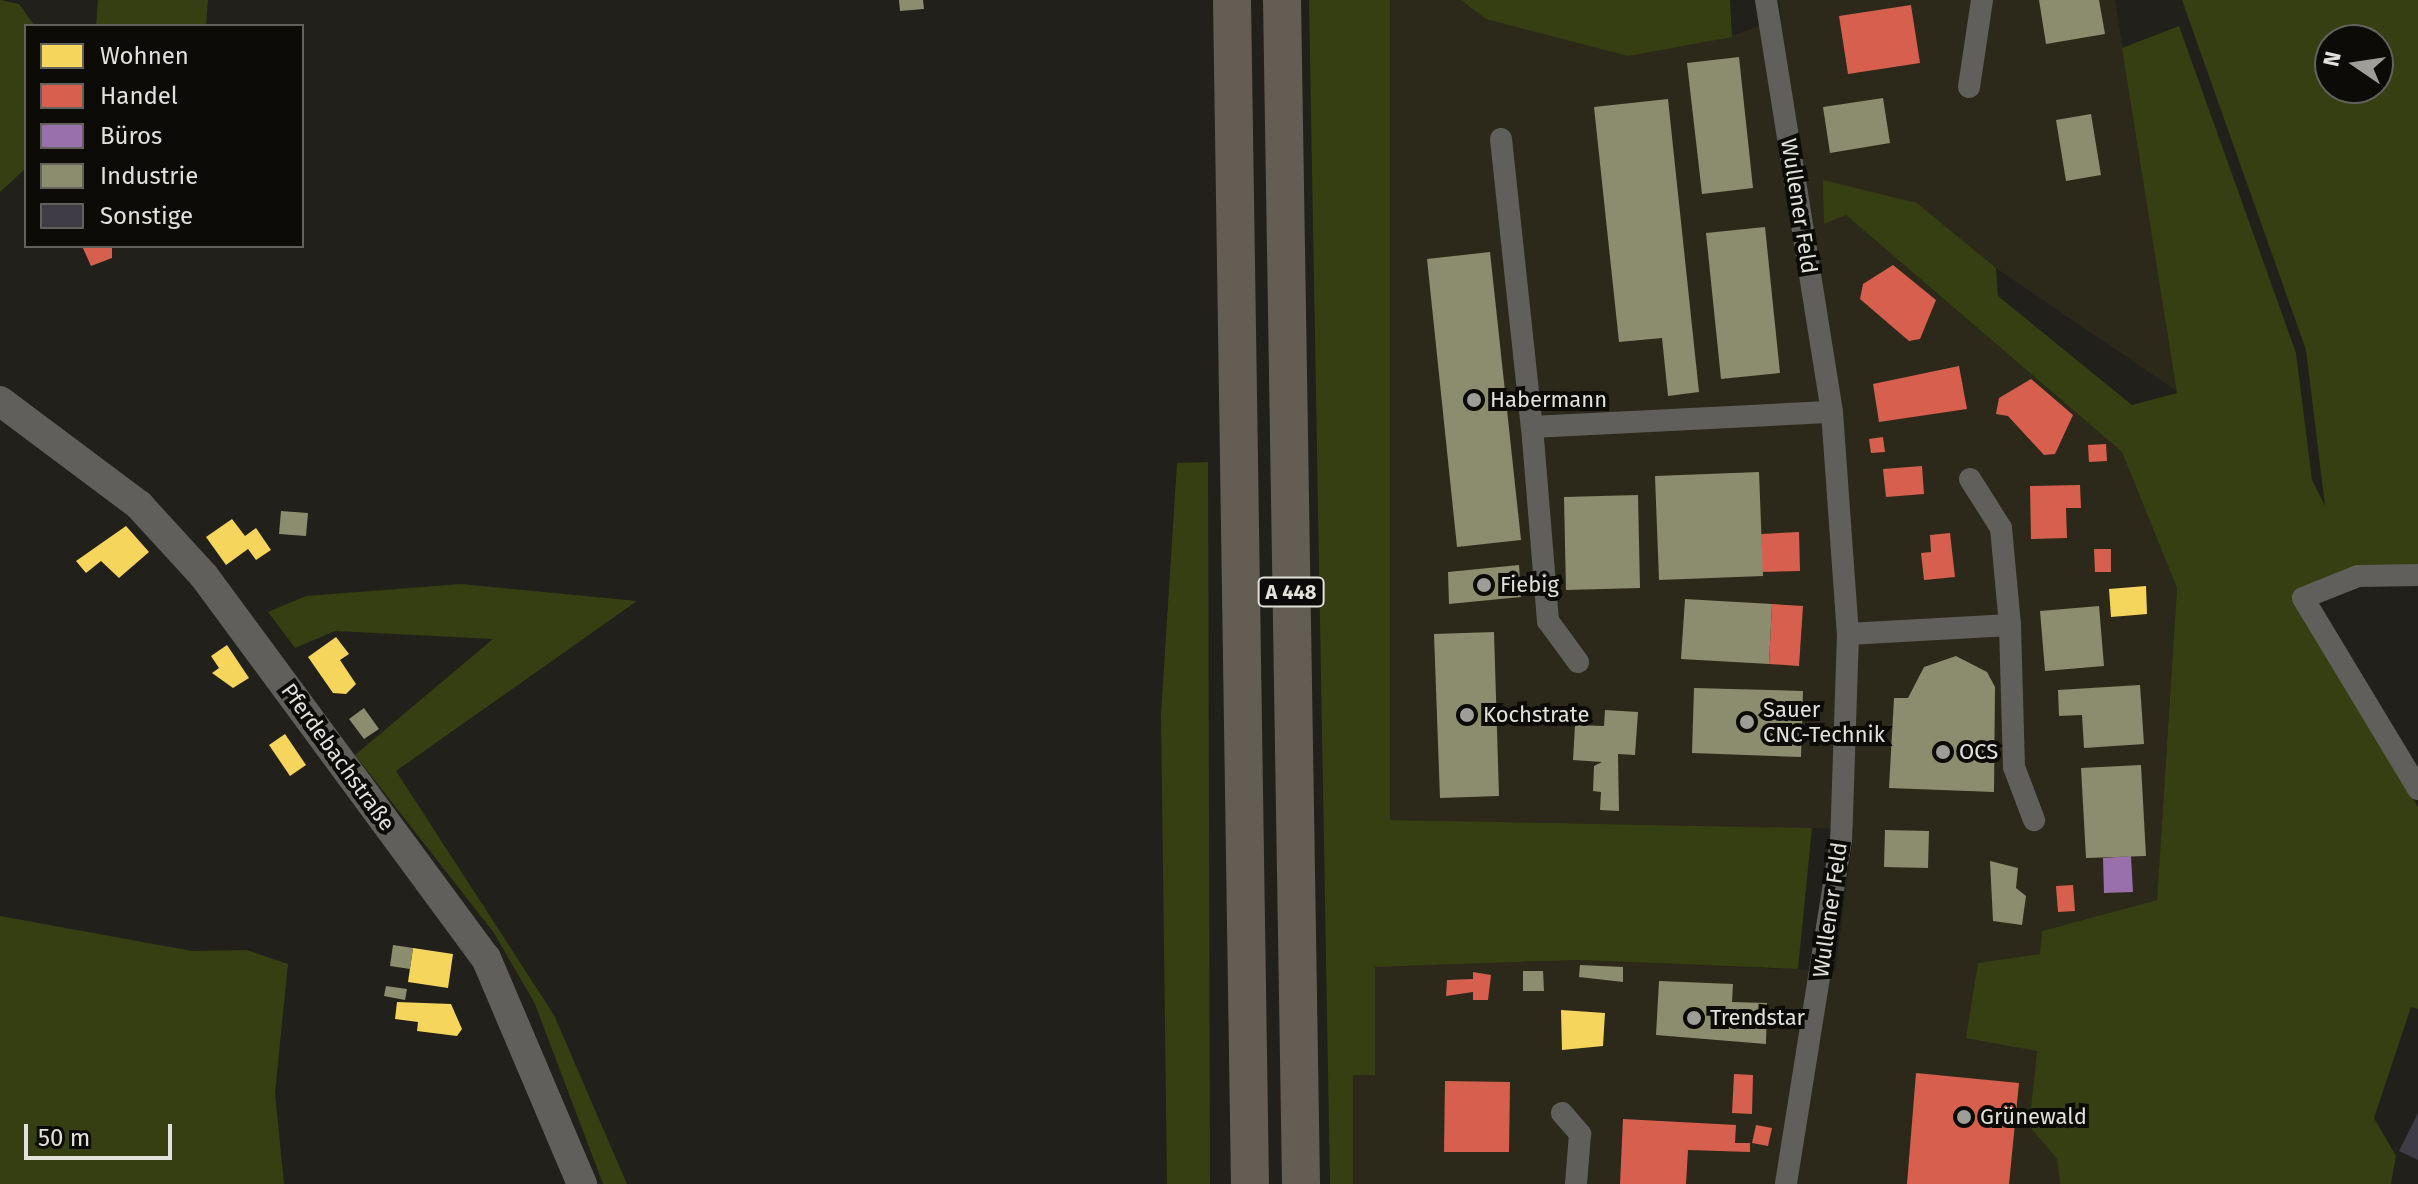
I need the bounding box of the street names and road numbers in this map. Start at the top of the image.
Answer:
street label: Wullener Feld [1775,137,1823,275]
road number: A 448 [1257,576,1325,608]
street label: Pferdebachstraße [276,678,400,836]
street label: Wullener Feld [1807,841,1853,979]

